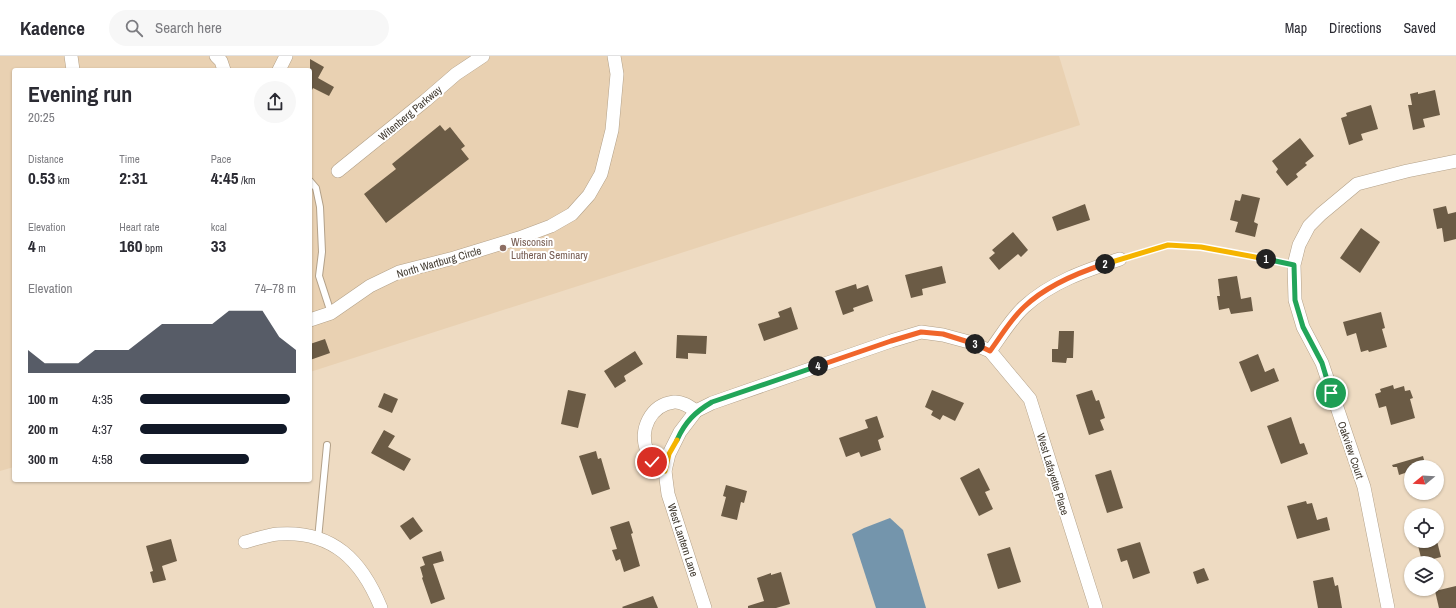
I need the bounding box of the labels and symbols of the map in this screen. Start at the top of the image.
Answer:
street label: Witenberg Parkway [375,82,445,144]
place label: Wisconsin Lutheran Seminary [511,235,588,262]
street label: North Wartburg Circle [395,243,483,281]
marker: Wisconsin Lutheran Seminary [498,243,508,253]
pin: 1 [1256,249,1276,269]
pin: 2 [1095,254,1115,274]
pin: 3 [965,334,985,354]
pin: 4 [808,356,828,376]
pin [1314,376,1348,410]
street label: Oakview Court [1335,420,1367,481]
street label: West Lafayette Place [1034,431,1072,517]
pin [635,445,669,479]
north arrow [1404,460,1444,500]
street label: West Lantern Lane [665,502,701,578]

